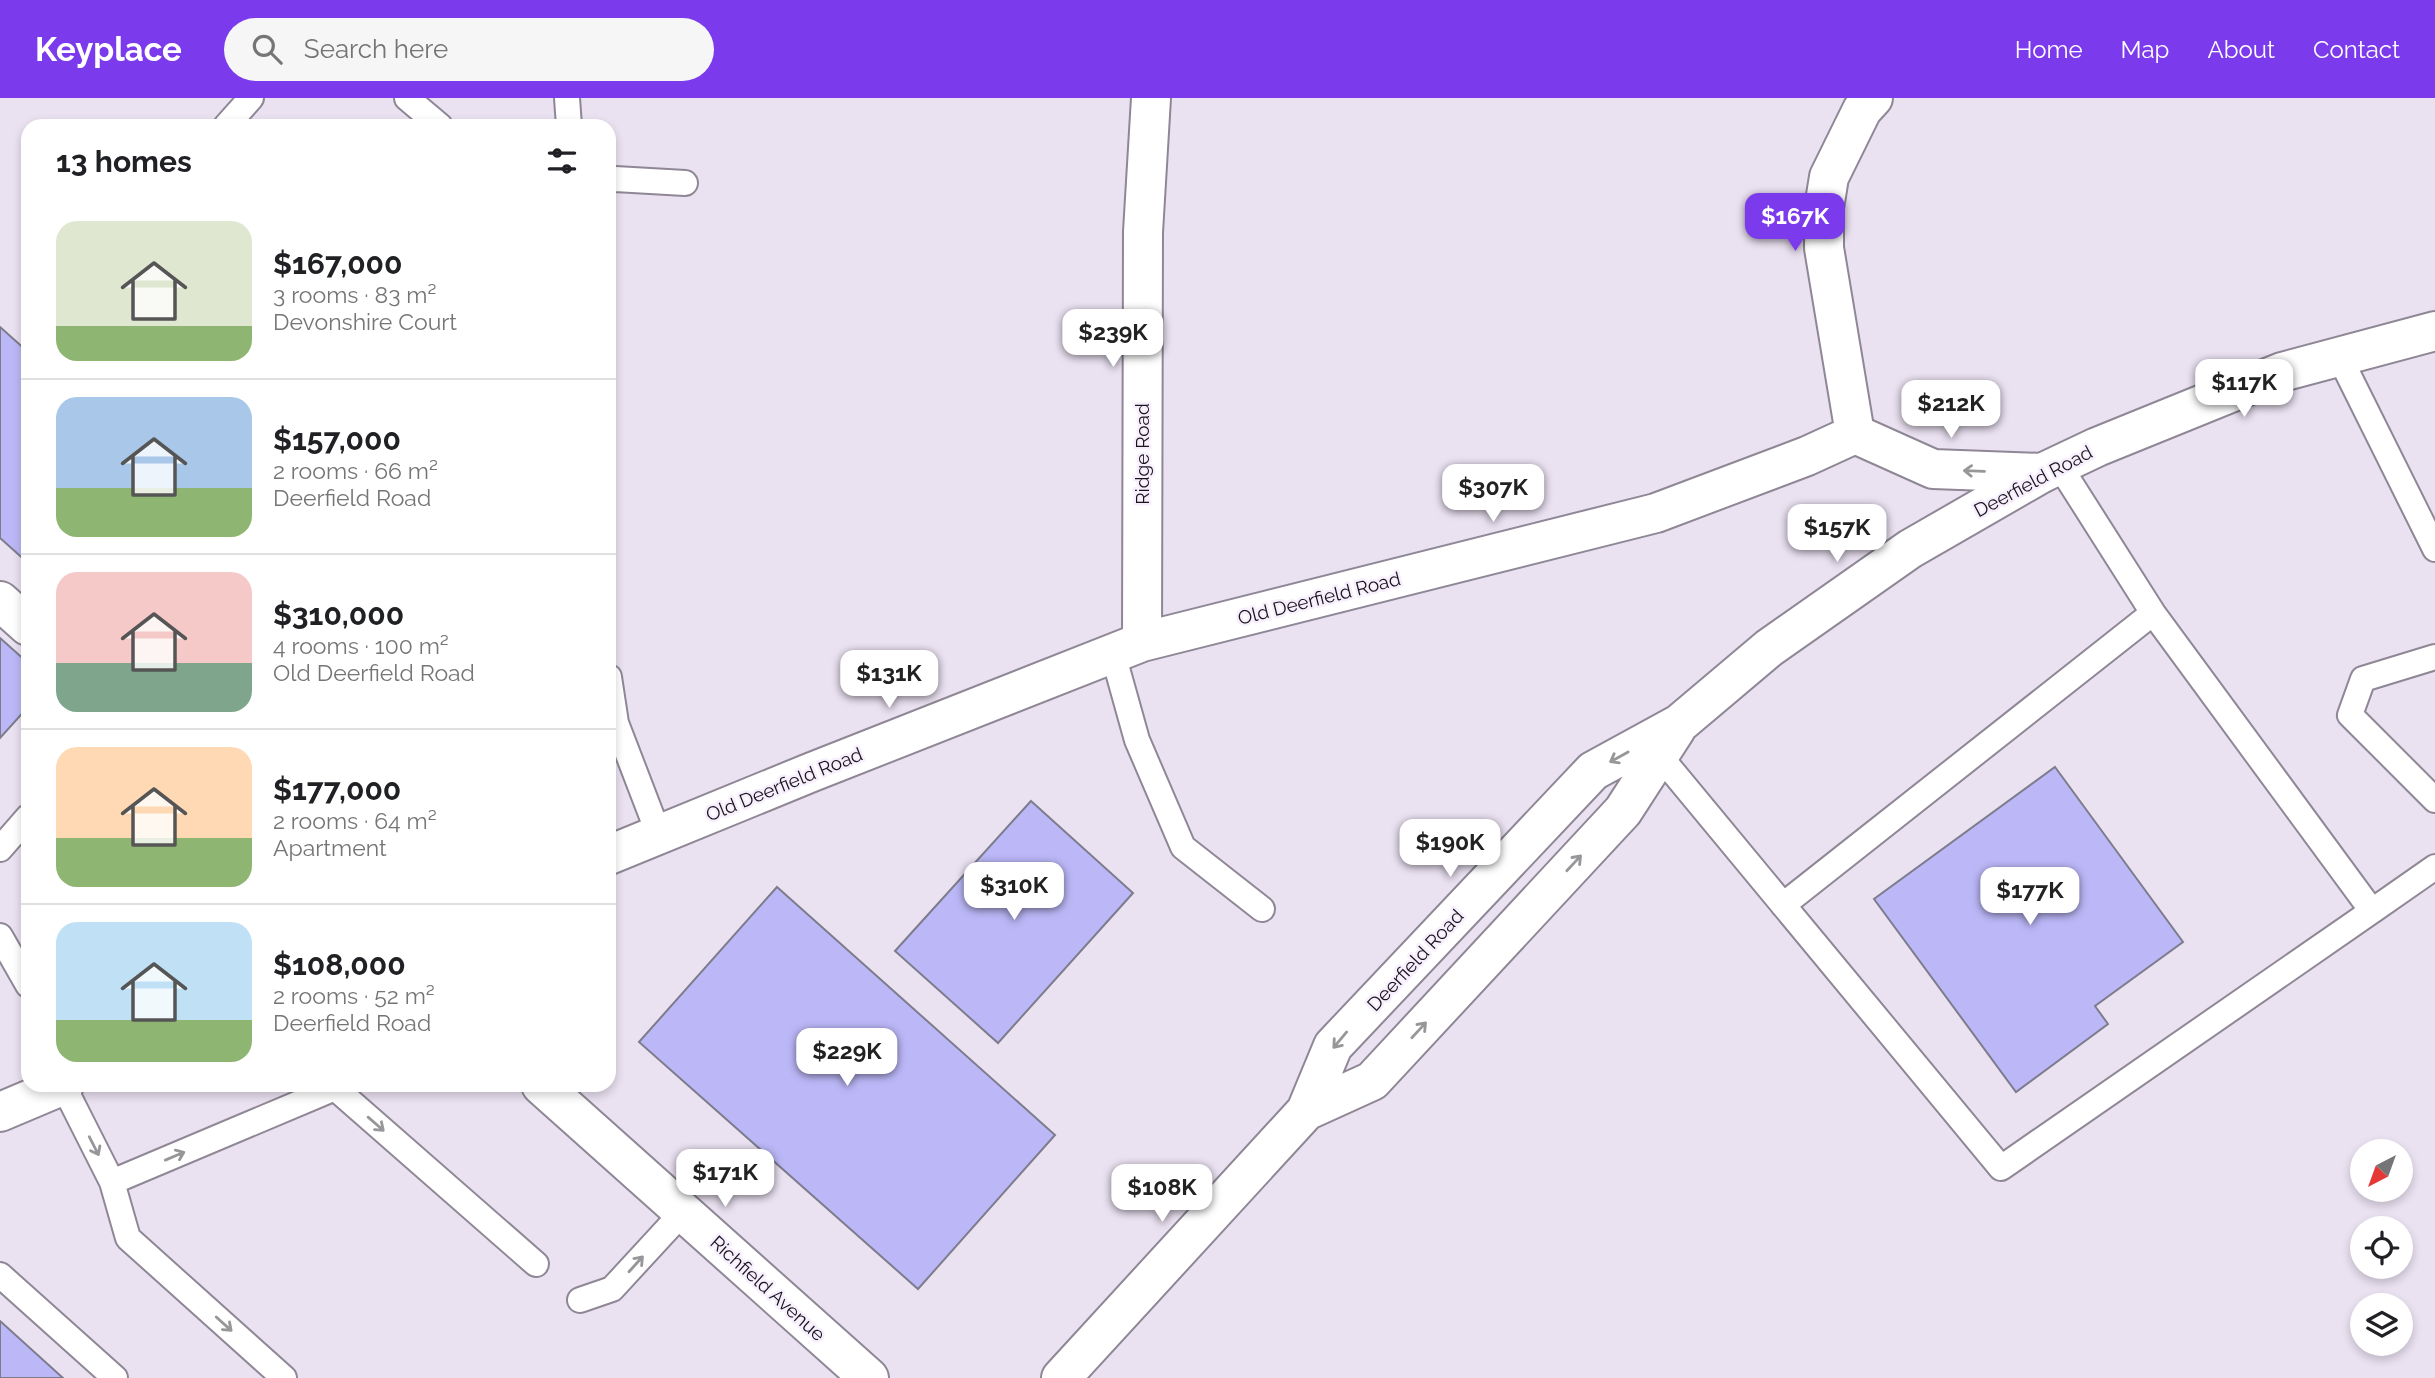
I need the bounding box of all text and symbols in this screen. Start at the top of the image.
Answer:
search box [224,18,714,81]
text: Keyplace [35,30,182,69]
icon: search [248,30,286,68]
text: Search here [304,34,448,64]
text: Home [2015,35,2083,64]
text: Map [2121,35,2169,64]
text: About [2207,35,2275,64]
text: Contact [2313,35,2400,64]
icon: filters [543,142,581,180]
text: 13 homes [56,144,192,179]
pin: $167K [1746,194,1844,253]
text: $167K [1761,202,1829,229]
text: $167,000 [273,246,402,281]
icon: home [112,249,196,333]
text: 3 rooms · 83 m² [273,281,436,308]
text: Devonshire Court [273,308,457,335]
pin: $239K [1064,310,1162,369]
text: $239K [1078,318,1148,345]
pin: $117K [2195,360,2293,419]
text: $117K [2211,368,2277,395]
pin: $212K [1902,380,2000,440]
text: $212K [1917,389,1985,416]
street label: Ridge Road [1131,403,1153,505]
text: $157,000 [273,422,401,457]
icon: home [112,425,196,509]
street label: Deerfield Road [1970,441,2096,521]
text: 2 rooms · 66 m² [273,457,438,484]
pin: $307K [1444,464,1542,524]
one-way arrow [1962,464,1985,477]
text: $307K [1458,473,1528,500]
text: Deerfield Road [273,484,431,511]
pin: $157K [1788,504,1886,564]
text: $157K [1804,513,1870,540]
street label: Old Deerfield Road [1235,567,1403,629]
text: $310,000 [273,597,404,632]
icon: home [112,600,196,684]
text: 4 rooms · 100 m² [273,632,449,659]
pin: $131K [840,650,938,710]
text: Old Deerfield Road [273,659,475,686]
text: $131K [856,659,922,686]
street label: Old Deerfield Road [703,743,865,825]
one-way arrow [1609,751,1630,764]
text: $177,000 [273,772,401,807]
icon: home [112,775,196,859]
text: 2 rooms · 64 m² [273,807,437,834]
pin: $190K [1401,820,1499,879]
text: $190K [1416,828,1485,855]
text: Apartment [273,834,387,861]
one-way arrow [1565,855,1582,872]
pin: $310K [965,862,1063,922]
pin: $177K [1981,868,2079,927]
text: $310K [980,871,1048,898]
text: $177K [1996,876,2064,903]
street label: Deerfield Road [1362,905,1468,1015]
text: $108,000 [273,947,406,982]
icon: home [112,950,196,1034]
text: 2 rooms · 52 m² [273,982,435,1009]
text: Deerfield Road [273,1009,431,1036]
one-way arrow [1411,1021,1427,1039]
pin: $229K [798,1028,896,1088]
one-way arrow [1332,1030,1347,1048]
text: $229K [812,1037,882,1064]
one-way arrow [366,1116,384,1132]
one-way arrow [87,1135,101,1156]
north arrow [2350,1139,2413,1202]
map controls [2350,1139,2413,1356]
one-way arrow [164,1148,185,1161]
pin: $171K [676,1150,774,1209]
text: $171K [692,1158,758,1185]
pin: $108K [1113,1164,1211,1224]
text: $108K [1127,1173,1197,1200]
button: locate [2350,1216,2413,1279]
street label: Richfield Avenue [706,1231,830,1345]
one-way arrow [627,1256,644,1273]
button: layers [2350,1293,2413,1356]
one-way arrow [215,1316,232,1333]

